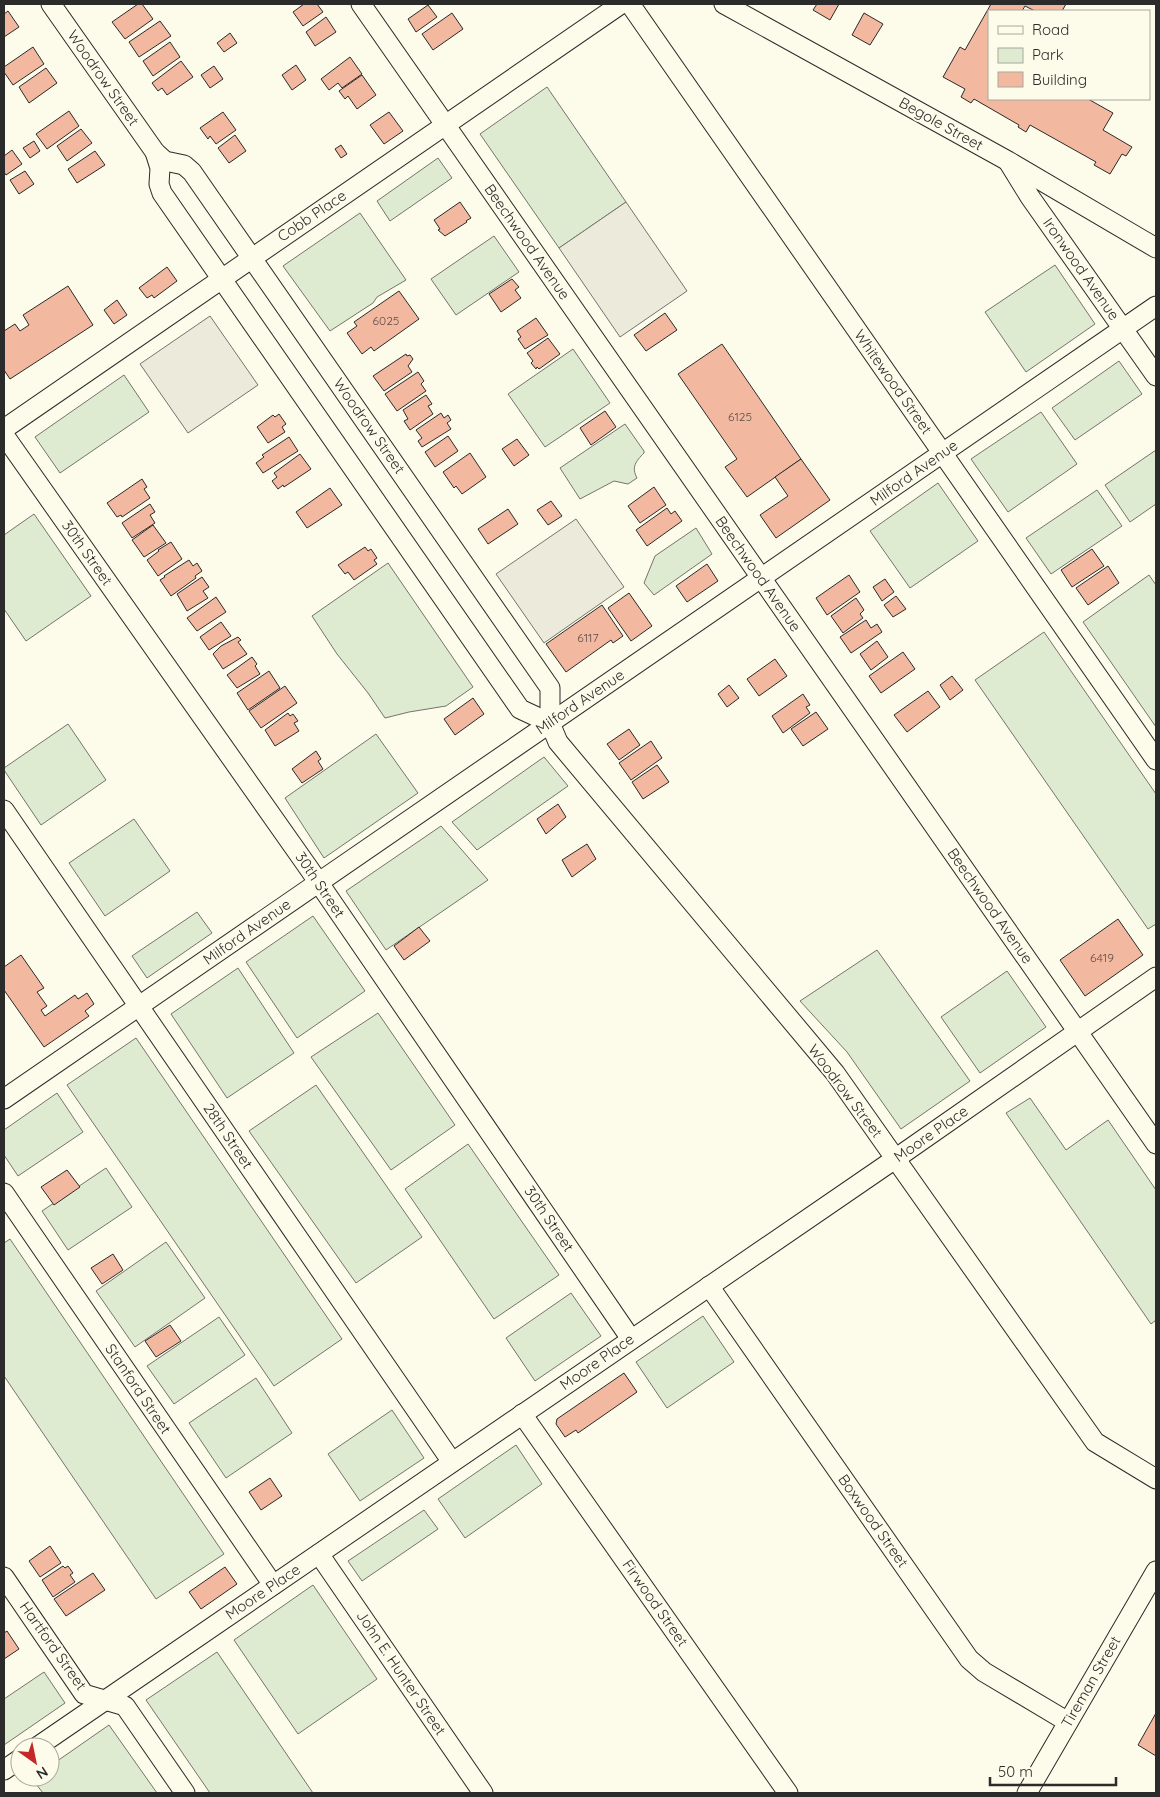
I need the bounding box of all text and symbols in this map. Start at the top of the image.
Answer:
legend [988,10,1150,100]
text: Road [1032,20,1069,39]
street label: Woodrow Street [63,26,143,129]
text: Park [1032,45,1064,64]
text: Building [1032,70,1087,89]
street label: Begole Street [896,93,987,154]
street label: Beechwood Avenue [480,180,574,303]
street label: Cobb Place [274,186,350,246]
street label: Ironwood Avenue [1039,214,1124,324]
house number: 6025 [373,313,399,328]
street label: Whitewood Street [850,326,937,438]
street label: Woodrow Street [329,374,409,477]
house number: 6125 [728,409,752,424]
street label: Milford Avenue [866,435,961,510]
street label: Beechwood Avenue [711,512,805,635]
street label: 30th Street [58,516,117,589]
house number: 6117 [577,630,599,645]
street label: Milford Avenue [532,665,628,738]
street label: Beechwood Avenue [943,844,1037,967]
street label: 30th Street [291,848,349,921]
street label: Milford Avenue [199,894,294,969]
house number: 6419 [1090,950,1114,965]
street label: Woodrow Street [804,1040,887,1141]
street label: 28th Street [200,1099,257,1172]
street label: Moore Place [890,1101,971,1166]
street label: 30th Street [520,1182,578,1255]
street label: Moore Place [556,1329,637,1394]
street label: Stanford Street [101,1340,176,1437]
street label: Boxwood Street [834,1470,913,1571]
street label: Firwood Street [618,1556,692,1650]
street label: Moore Place [222,1560,304,1624]
street label: Hartford Street [16,1598,91,1694]
street label: John E. Hunter Street [353,1607,450,1739]
street label: Tireman Street [1057,1633,1124,1731]
north arrow [10,1737,60,1787]
scale bar [990,1754,1116,1786]
text: 50 m [998,1762,1033,1781]
text: N [33,1763,51,1783]

